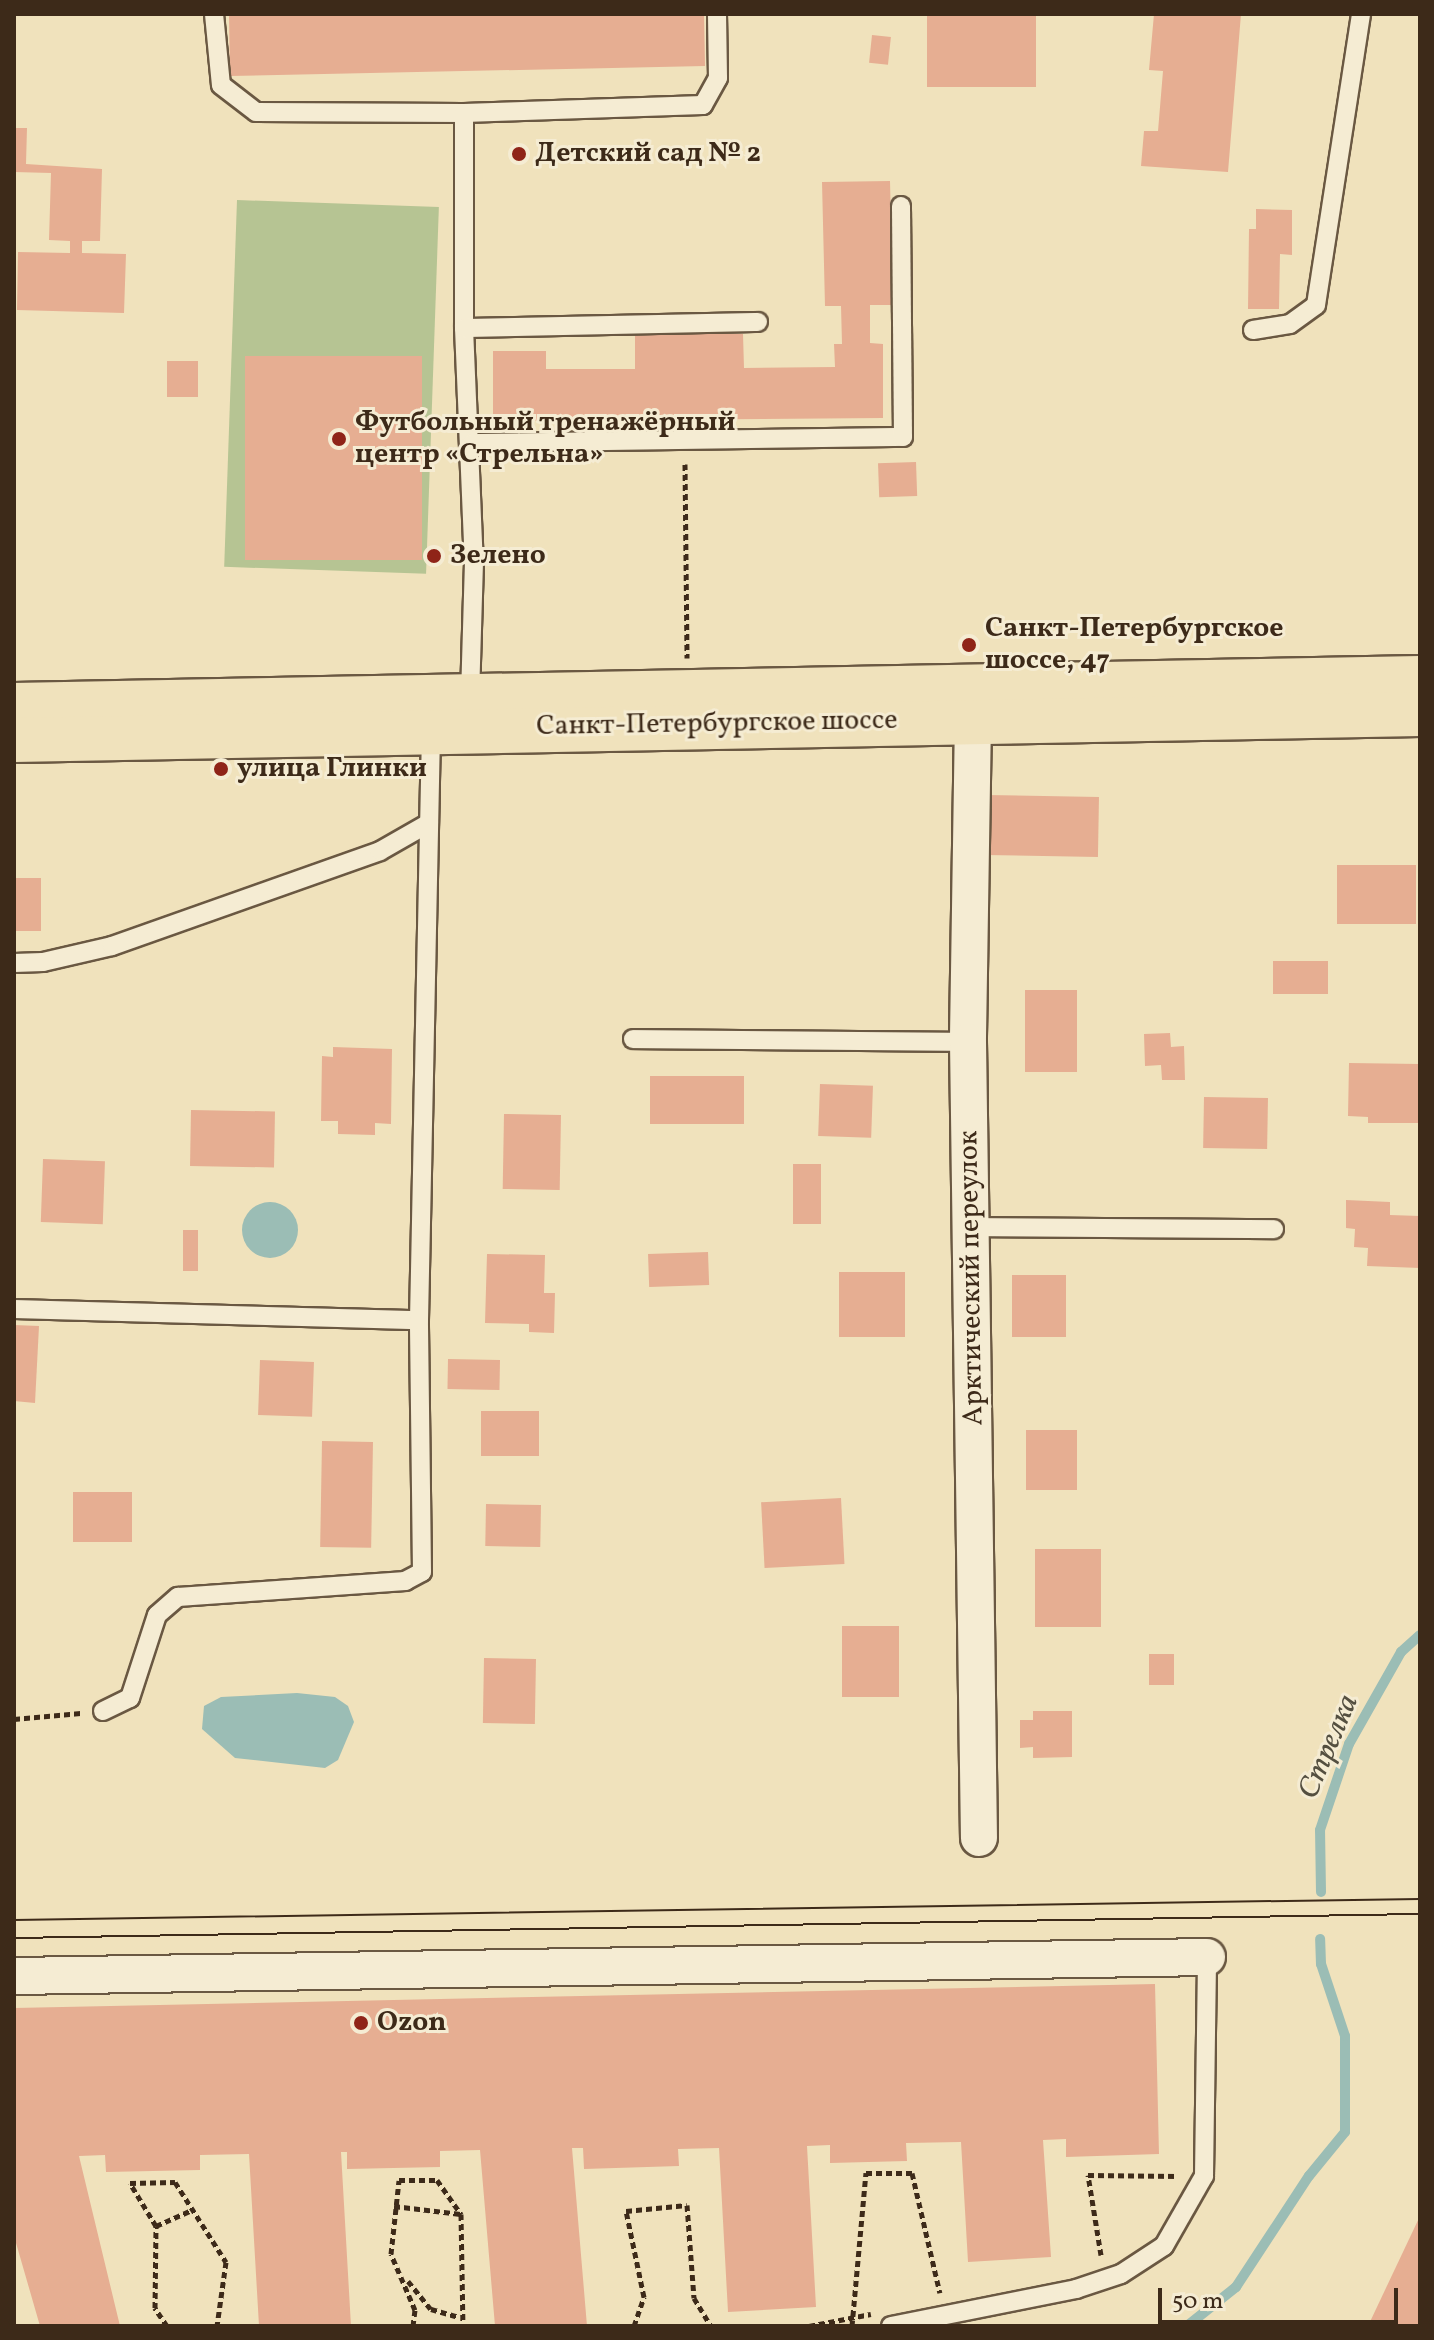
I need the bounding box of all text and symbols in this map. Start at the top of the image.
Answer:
place label: Детский сад № 2 [535,137,761,171]
marker: Детский сад № 2 [510,145,528,163]
place label: Футбольный тренажёрный центр «Стрельна» [355,406,736,472]
marker: Футбольный тренажёрный центр «Стрельна» [330,430,348,448]
place label: Зелено [450,539,546,573]
marker: Зелено [425,547,443,565]
place label: Санкт-Петербургское шоссе, 47 [985,612,1284,678]
marker: Санкт-Петербургское шоссе, 47 [960,636,978,654]
street label: Санкт-Петербургское шоссе [536,704,898,744]
place label: улица Глинки [237,752,427,786]
marker: улица Глинки [212,760,230,778]
street label: Арктический переулок [953,1130,991,1426]
water label: Стрелка [1291,1689,1367,1805]
place label: Ozon [377,2006,447,2040]
marker: Ozon [352,2014,370,2032]
scale bar [1162,2272,1402,2322]
text: 50 m [1172,2285,1224,2319]

